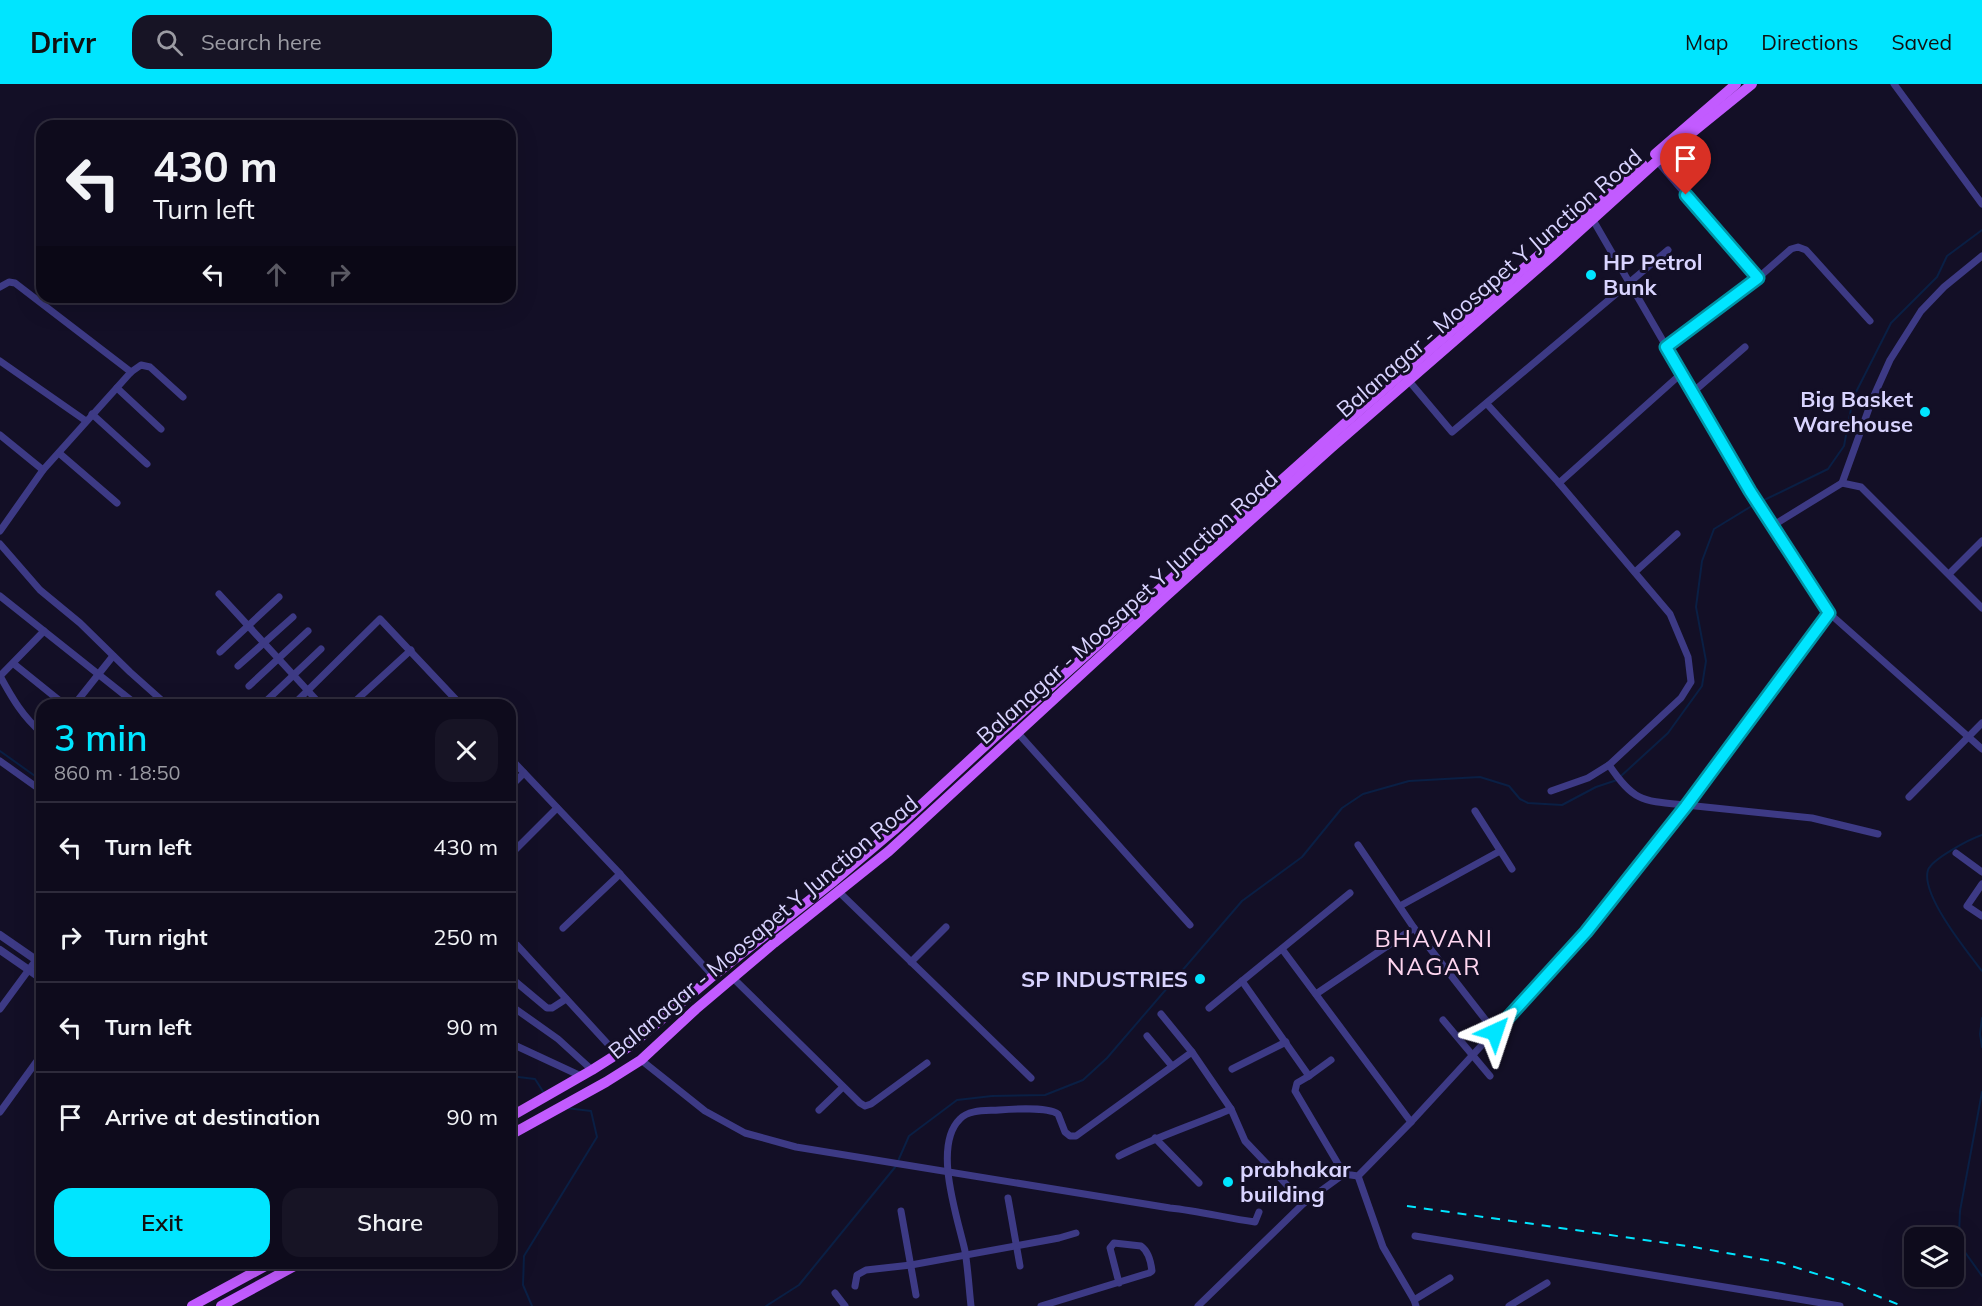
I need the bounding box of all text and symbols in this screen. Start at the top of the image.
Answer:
search box [132,15,552,69]
text: Drivr [30,25,96,60]
icon: search [153,26,186,59]
text: Search here [201,28,322,56]
text: Map [1685,29,1728,55]
text: Directions [1761,29,1858,55]
text: Saved [1891,29,1952,55]
pin [1660,133,1711,195]
text: 430 m [153,140,278,193]
icon: arrive [1669,142,1702,175]
street label: Balanagar - Moosapet Y Junction Road [1331,143,1647,423]
icon: left [54,144,132,222]
text: Turn left [153,192,255,226]
place label: HP Petrol Bunk [1603,248,1702,301]
icon: left [197,258,230,291]
icon: ahead [260,258,293,291]
icon: right [323,258,356,291]
marker: HP Petrol Bunk [1584,268,1598,282]
place label: Big Basket Warehouse [1793,385,1913,438]
marker: Big Basket Warehouse [1918,405,1932,419]
street label: Balanagar - Moosapet Y Junction Road [971,464,1283,750]
text: 3 min [54,715,148,760]
button: close [435,719,498,782]
text: 860 m · 18:50 [54,760,180,785]
street label: Balanagar - Moosapet Y Junction Road [602,789,924,1065]
icon: left [54,831,87,864]
text: Turn left [105,833,192,861]
text: 430 m [433,833,498,861]
icon: right [54,921,87,954]
text: Turn right [105,923,208,951]
text: 250 m [433,923,498,951]
district label: BHAVANI NAGAR [1375,923,1493,981]
place label: SP INDUSTRIES [1021,965,1188,993]
marker: SP INDUSTRIES [1193,972,1207,986]
position arrow [1463,1000,1527,1064]
icon: left [54,1011,87,1044]
text: Turn left [105,1013,192,1041]
text: 90 m [447,1013,498,1041]
icon: arrive [54,1101,87,1134]
text: Arrive at destination [105,1103,320,1131]
text: 90 m [447,1103,498,1131]
place label: prabhakar building [1240,1155,1351,1208]
marker: prabhakar building [1221,1175,1235,1189]
button: Exit [54,1188,270,1257]
button: Share [282,1188,498,1257]
map controls [1904,1227,1964,1287]
button: layers [1904,1227,1964,1287]

